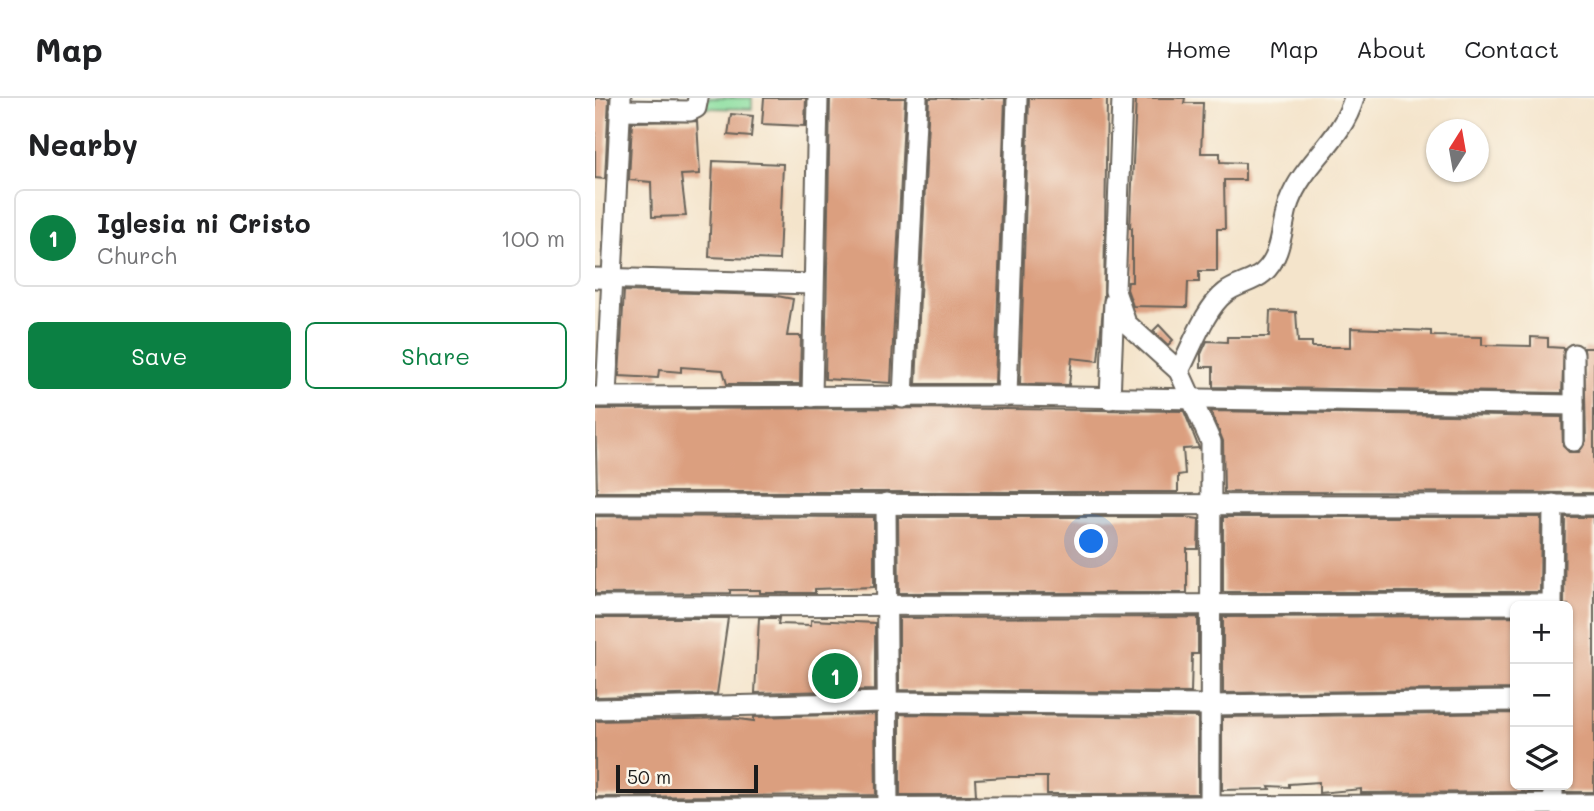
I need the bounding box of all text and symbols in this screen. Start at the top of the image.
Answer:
text: Map [35,27,103,70]
text: Home [1166,33,1231,64]
text: Map [1269,33,1318,64]
text: About [1356,33,1426,64]
text: Contact [1464,33,1559,64]
north arrow [1426,119,1489,182]
text: Nearby [28,124,138,164]
text: Iglesia ni Cristo [97,206,311,240]
text: 1 [48,223,58,253]
text: 100 m [501,223,565,253]
text: Church [97,240,177,270]
button: Save [28,322,291,389]
button: Share [305,322,567,389]
your location [1074,524,1108,558]
map controls [1510,601,1573,790]
button: + [1510,601,1573,664]
pin: 1 [812,650,858,702]
button: − [1510,664,1573,727]
button: layers [1510,727,1573,790]
scale bar [616,762,758,794]
text: 50 m [627,764,671,789]

